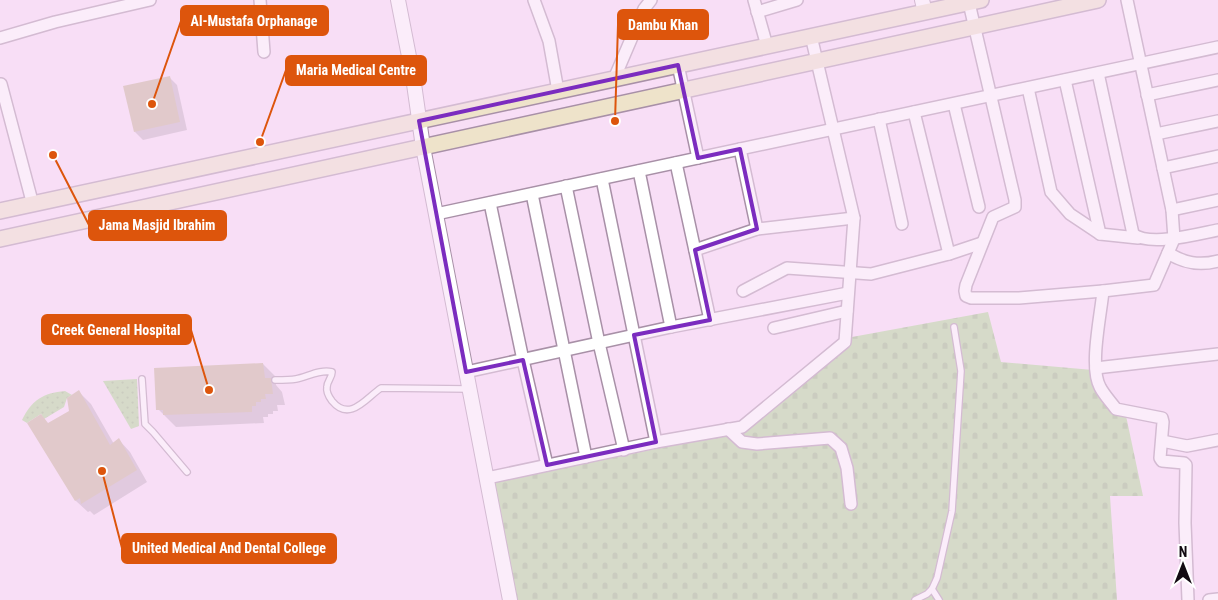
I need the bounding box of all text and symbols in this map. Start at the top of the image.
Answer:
callout: Al-Mustafa Orphanage [181,6,328,35]
callout: Dambu Khan [618,10,708,39]
text: Al-Mustafa Orphanage [191,13,318,29]
text: Dambu Khan [628,17,698,33]
callout: Maria Medical Centre [286,56,426,85]
text: Maria Medical Centre [296,62,416,78]
callout: Jama Masjid Ibrahim [89,211,226,240]
text: Jama Masjid Ibrahim [99,217,215,233]
callout: Creek General Hospital [42,315,191,344]
text: Creek General Hospital [52,322,180,338]
callout: United Medical And Dental College [122,534,336,563]
text: United Medical And Dental College [132,540,326,556]
north arrow [1158,540,1208,590]
text: N [1179,544,1187,560]

